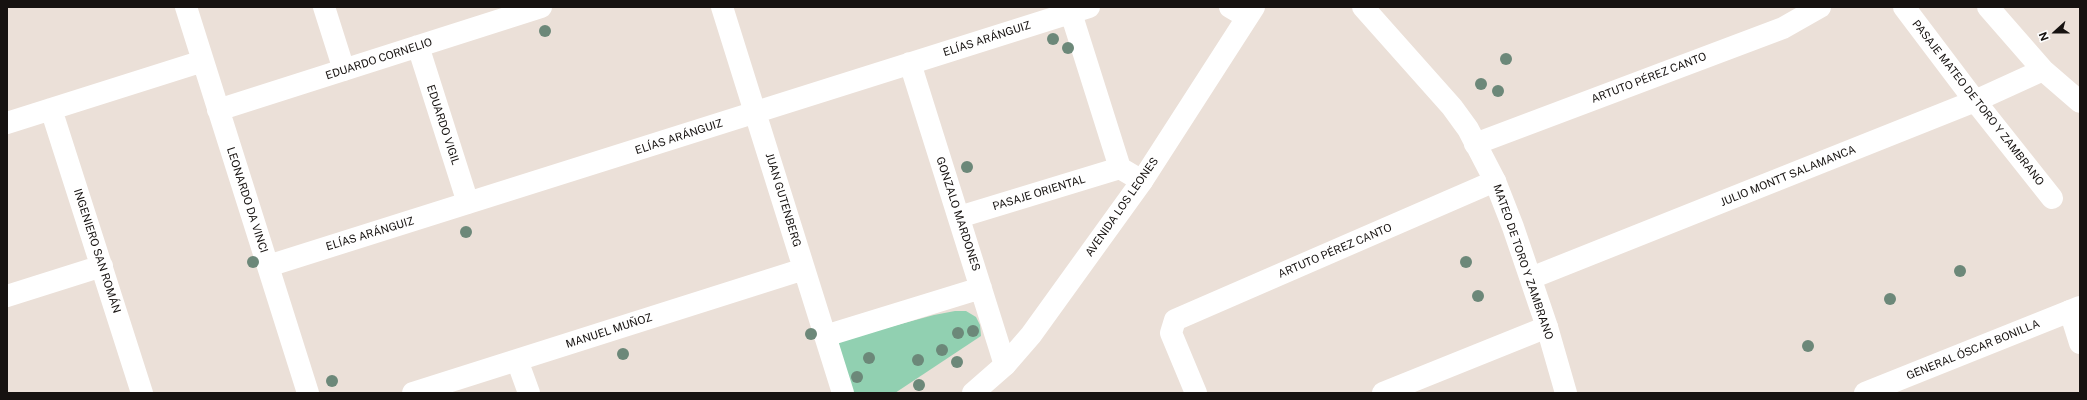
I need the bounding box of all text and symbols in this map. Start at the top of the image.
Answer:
north arrow [2035,12,2075,52]
street label: PASAJE MATEO DE TORO Y ZAMBRANO [1909,18,2047,188]
street label: ELÍAS ARÁNGUIZ [942,19,1032,59]
street label: EDUARDO CORNELIO [324,36,434,82]
street label: ARTUTO PÉREZ CANTO [1589,50,1709,106]
street label: EDUARDO VIGIL [424,83,462,167]
street label: ELÍAS ARÁNGUIZ [634,117,724,157]
street label: JULIO MONTT SALAMANCA [1718,143,1858,209]
street label: LEONARDO DA VINCI [224,145,270,255]
street label: JUAN GUTENBERG [762,151,804,249]
street label: GONZALO MARDONES [933,155,983,273]
street label: AVENIDA LOS LEONES [1083,155,1161,259]
street label: PASAJE ORIENTAL [991,173,1087,213]
street label: MATEO DE TORO Y ZAMBRANO [1490,183,1556,341]
street label: INGENIERO SAN ROMÁN [71,187,123,315]
street label: ELÍAS ARÁNGUIZ [324,214,416,254]
street label: ARTUTO PÉREZ CANTO [1276,221,1394,281]
street label: MANUEL MUÑOZ [564,311,654,351]
street label: GENERAL ÓSCAR BONILLA [1904,317,2042,383]

